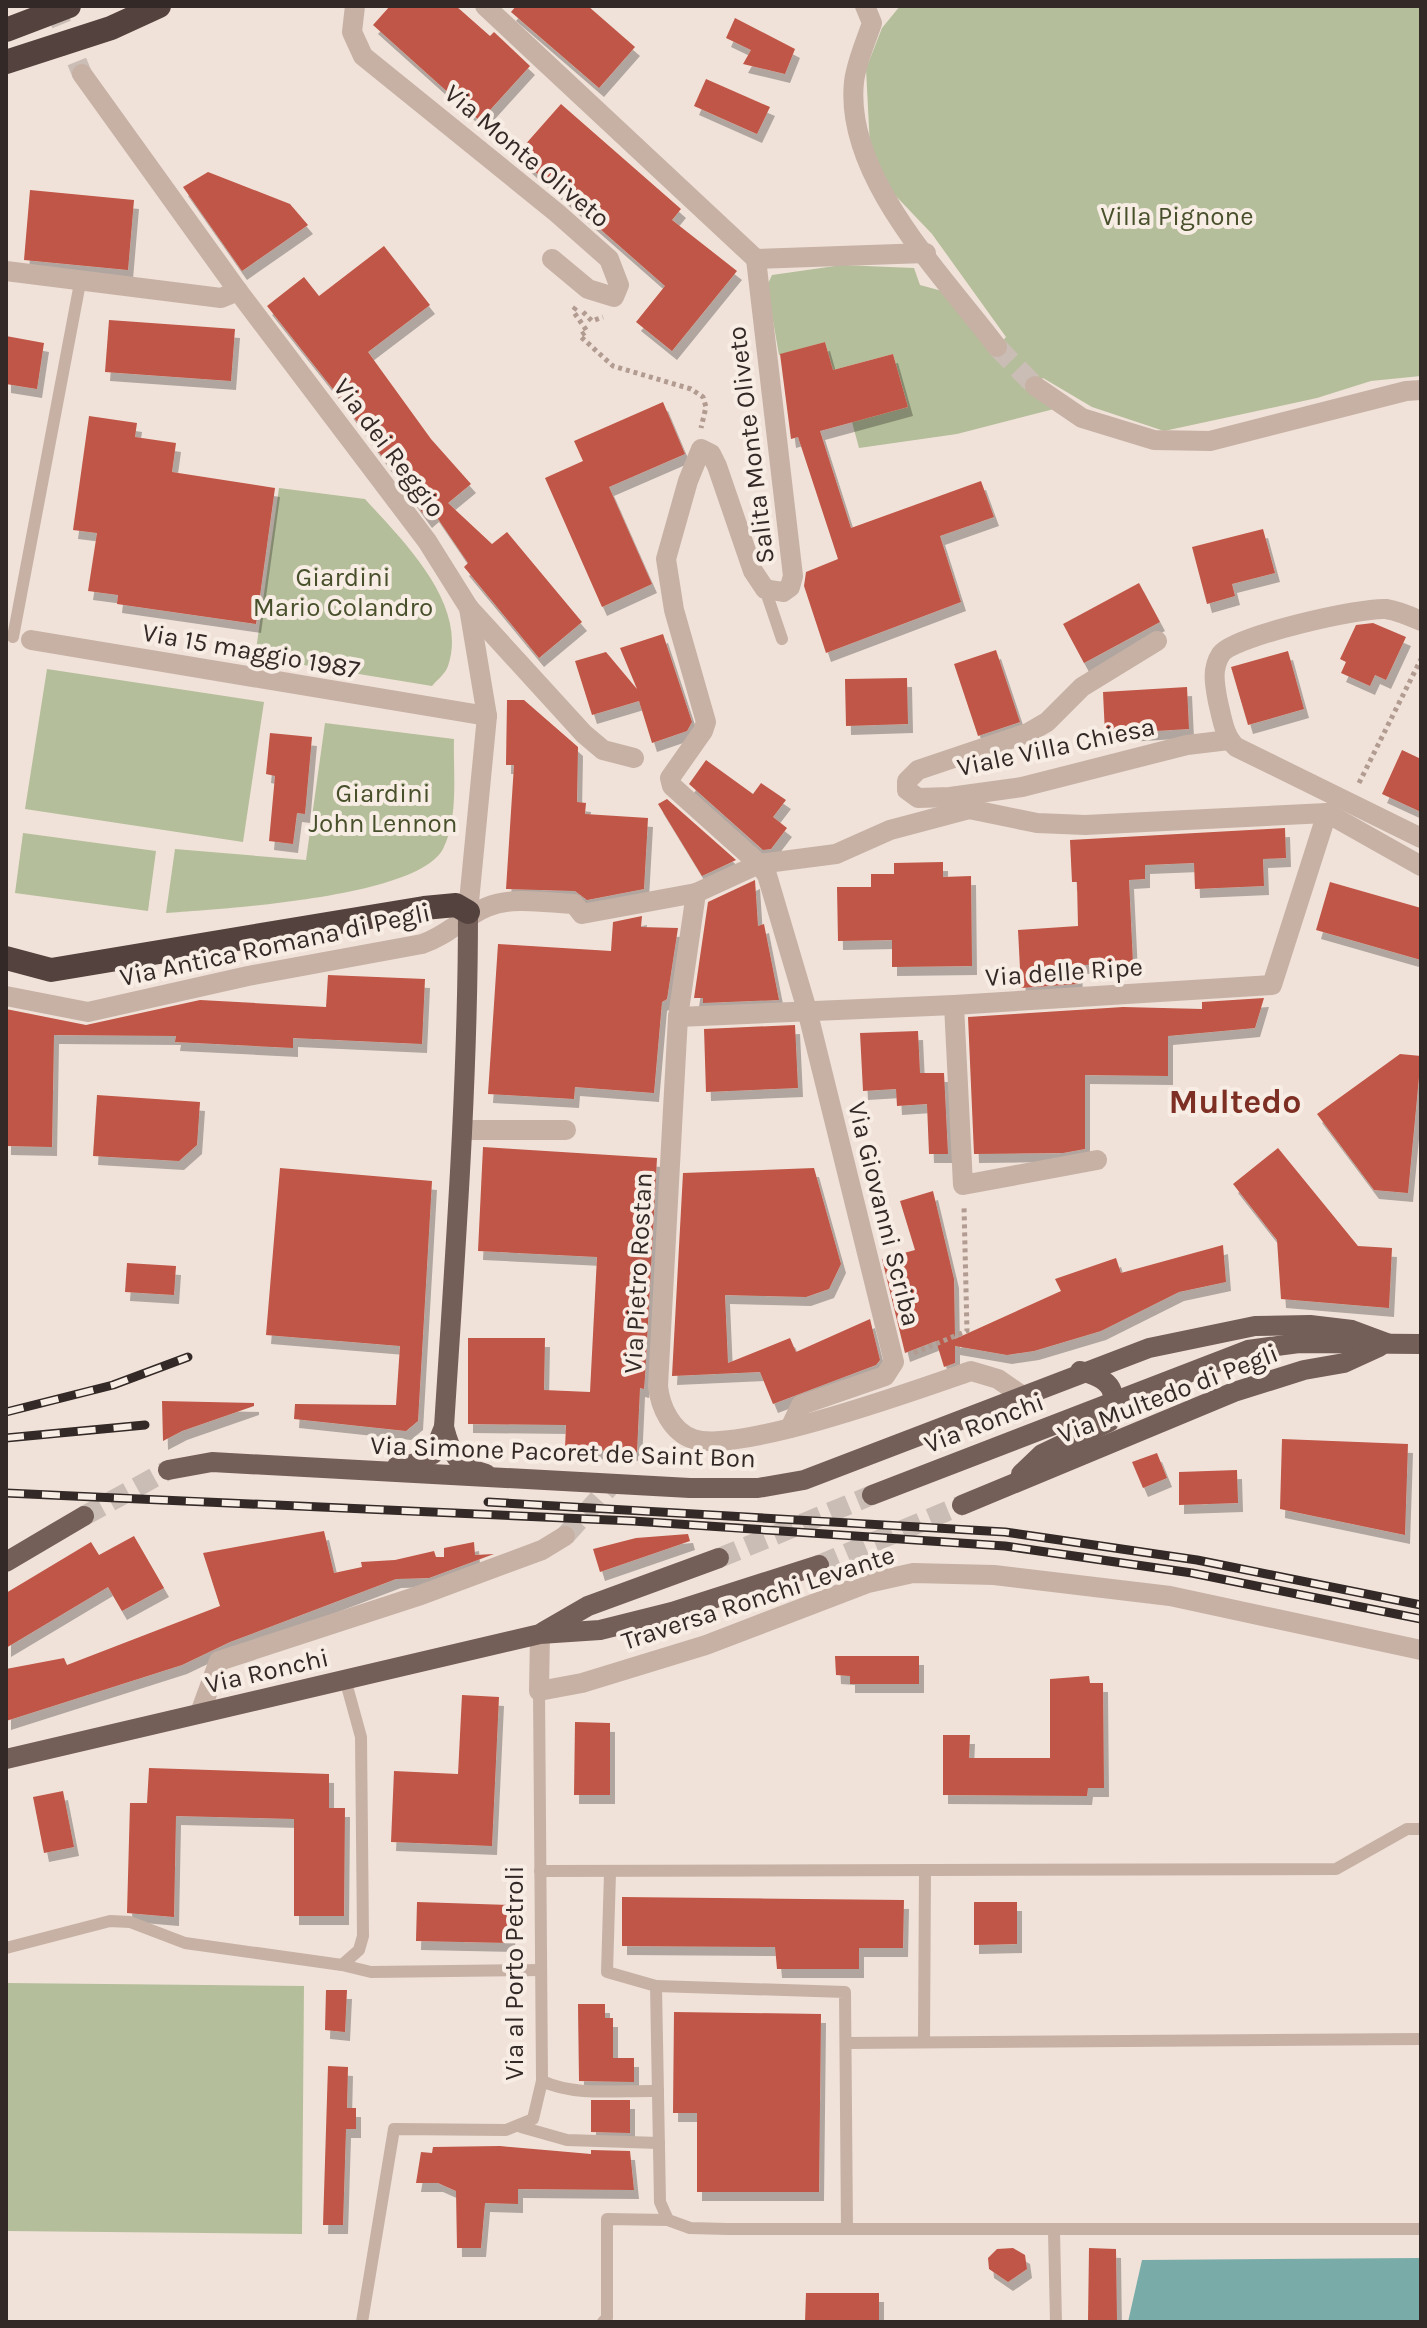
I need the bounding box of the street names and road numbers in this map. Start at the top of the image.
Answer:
street label: Via Monte Oliveto [438,78,616,234]
street label: Salita Monte Oliveto [721,325,781,565]
street label: Via dei Reggio [327,372,451,524]
street label: Via 15 maggio 1987 [140,617,362,685]
street label: Viale Villa Chiesa [954,711,1158,783]
street label: Via Antica Romana di Pegli [117,897,433,993]
street label: Via delle Ripe [984,951,1144,993]
street label: Via Giovanni Scriba [841,1099,927,1329]
street label: Via Pietro Rostan [617,1172,659,1374]
street label: Via Multedo di Pegli [1053,1338,1283,1450]
street label: Via Ronchi [920,1386,1048,1460]
street label: Via Simone Pacoret de Saint Bon [370,1430,756,1474]
street label: Traversa Ronchi Levante [618,1539,898,1657]
street label: Via Ronchi [202,1642,332,1700]
street label: Via al Porto Petroli [499,1866,530,2080]

